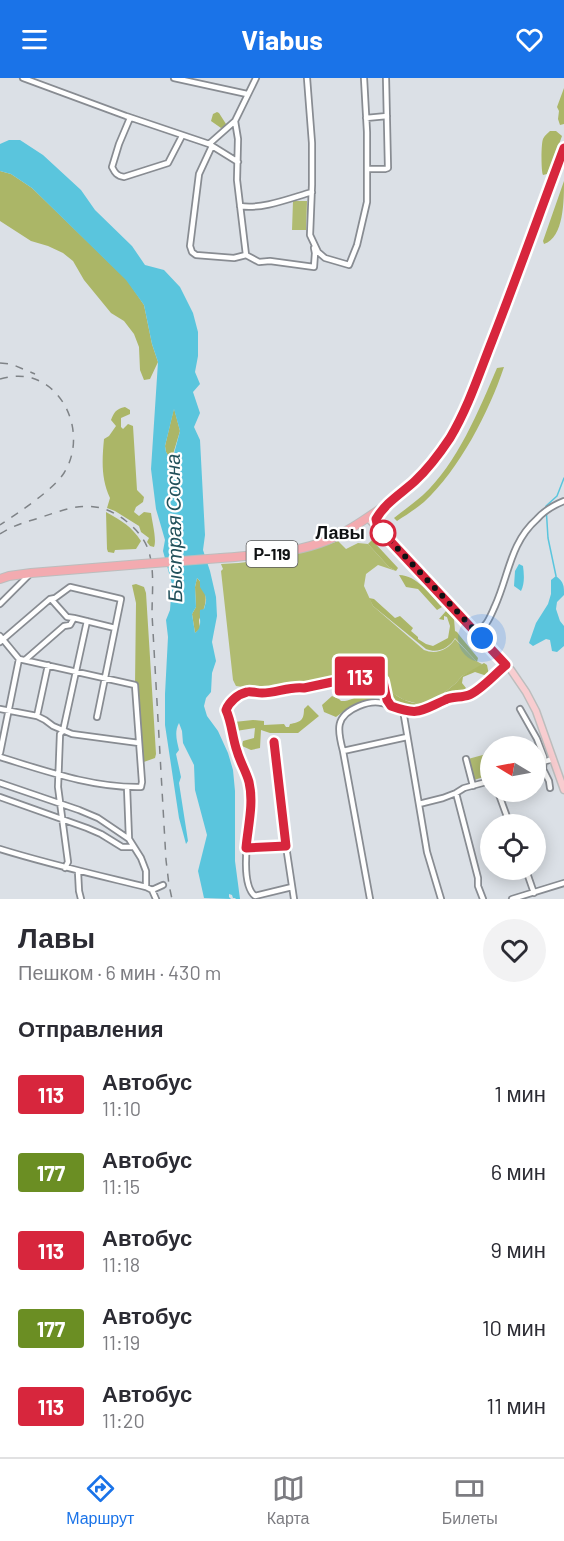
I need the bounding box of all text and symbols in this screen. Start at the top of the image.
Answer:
icon: menu [18,23,51,56]
text: Viabus [241,23,323,55]
icon: heart [513,23,546,56]
water label: Быстрая Сосна [160,453,186,603]
marker: Лавы [370,520,396,546]
place label: Лавы [315,521,365,543]
road number: Р-119 [246,541,298,567]
your location [467,623,497,653]
line badge: 113 [326,656,394,696]
text: 113 [347,664,373,689]
north arrow [480,736,546,802]
map controls [480,736,546,880]
button: locate [480,814,546,880]
button: heart [483,919,546,982]
text: Лавы [18,920,95,954]
text: Пешком · 6 мин · 430 m [18,960,221,984]
text: Отправления [18,1015,164,1041]
text: Автобус [102,1068,192,1094]
text: 1 мин [494,1080,546,1106]
text: 113 [38,1082,64,1107]
text: 11:10 [102,1096,141,1120]
text: Автобус [102,1146,192,1172]
text: 6 мин [491,1158,546,1184]
text: 177 [37,1160,65,1185]
text: 11:15 [102,1174,140,1198]
text: Автобус [102,1224,192,1250]
text: 9 мин [491,1236,546,1262]
text: 113 [38,1238,64,1263]
text: 11:18 [102,1252,140,1276]
text: Автобус [102,1302,192,1328]
text: 10 мин [482,1314,546,1340]
text: 177 [37,1316,65,1341]
text: 11:19 [102,1330,140,1354]
text: Автобус [102,1380,192,1406]
text: 11 мин [487,1392,546,1418]
text: 113 [38,1394,64,1419]
text: 11:20 [102,1408,145,1432]
tab: Маршрут [66,1472,134,1528]
tab: Карта [267,1472,310,1528]
tab: Билеты [442,1472,498,1528]

